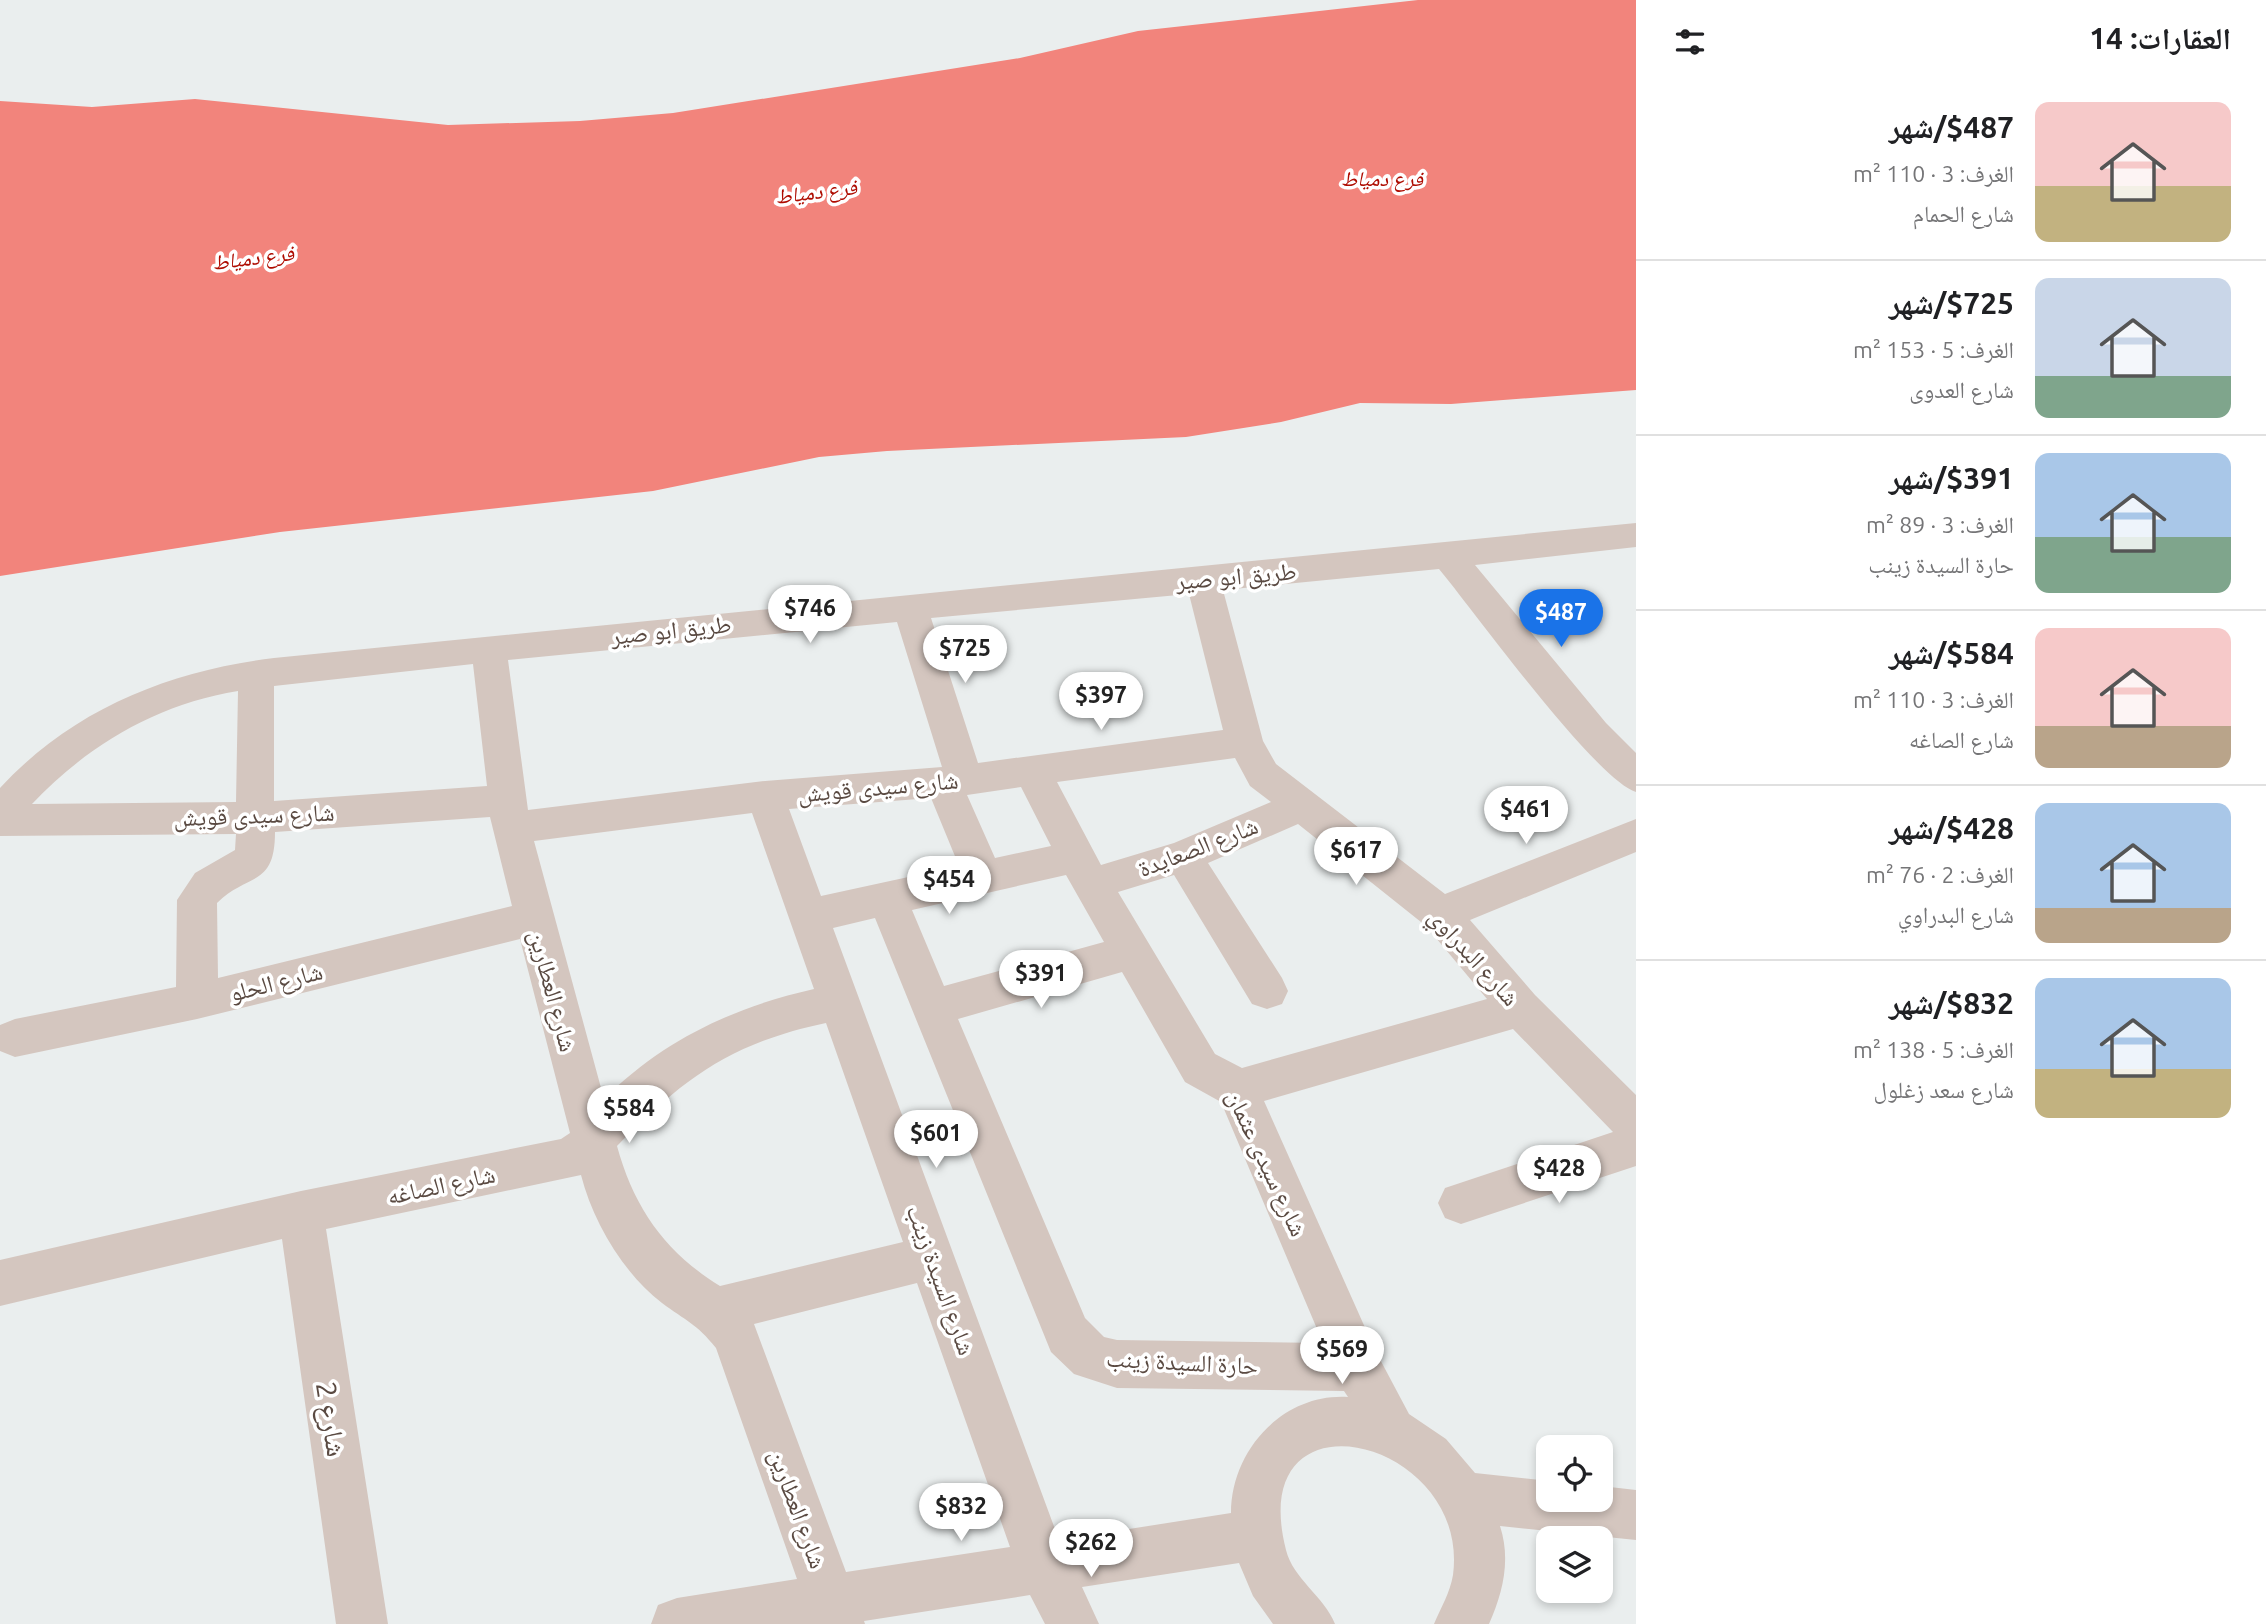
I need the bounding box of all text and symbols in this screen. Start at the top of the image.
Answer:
text: العقارات: 14 [2089,21,2231,55]
icon: filters [1671,23,1709,61]
text: $487/شهر [1889,110,2014,144]
icon: home [2091,130,2175,214]
text: الغرف: 3 · 110 m² [1853,161,2014,186]
water label: فرع دمياط [1341,166,1425,192]
water label: فرع دمياط [774,174,860,210]
text: شارع الحمام [1913,201,2014,226]
water label: فرع دمياط [211,240,297,276]
text: $725/شهر [1889,286,2014,320]
icon: home [2091,306,2175,390]
text: الغرف: 5 · 153 m² [1853,337,2014,362]
text: شارع العدوى [1909,377,2014,402]
text: $391/شهر [1889,461,2014,495]
icon: home [2091,481,2175,565]
text: الغرف: 3 · 89 m² [1866,512,2014,537]
text: حارة السيدة زينب [1868,552,2014,577]
street label: طريق ابو صير [1174,557,1297,596]
pin: $746 [769,586,851,645]
pin: $487 [1520,590,1602,649]
text: $746 [784,595,836,620]
text: $487 [1535,599,1587,624]
street label: طريق ابو صير [608,610,733,651]
pin: $725 [924,626,1006,685]
text: $725 [939,635,991,660]
text: $584/شهر [1889,636,2014,670]
icon: home [2091,656,2175,740]
pin: $397 [1060,672,1142,732]
text: $397 [1075,682,1127,707]
text: الغرف: 3 · 110 m² [1853,687,2014,712]
text: شارع الصاغه [1909,727,2014,752]
street label: شارع سيدى قويش [797,767,960,809]
pin: $461 [1485,786,1567,846]
text: $461 [1500,796,1552,821]
street label: شارع سيدى قويش [173,799,335,833]
text: $428/شهر [1889,811,2014,845]
street label: شارع الصعايدة [1134,812,1262,884]
pin: $617 [1315,828,1397,887]
icon: home [2091,831,2175,915]
text: $617 [1330,837,1382,862]
pin: $454 [908,856,990,916]
text: الغرف: 2 · 76 m² [1866,862,2014,887]
text: $454 [923,866,975,891]
text: شارع البدراوي [1898,902,2014,927]
street label: شارع البدراوي [1419,903,1525,1015]
street label: شارع العطارين [522,927,582,1055]
pin: $391 [1000,950,1082,1010]
street label: شارع الحلو [227,957,326,1009]
text: $391 [1015,960,1067,985]
text: $832/شهر [1889,986,2014,1020]
icon: home [2091,1006,2175,1090]
text: الغرف: 5 · 138 m² [1853,1037,2014,1062]
text: شارع سعد زغلول [1874,1077,2014,1102]
pin: $584 [588,1086,670,1145]
street label: شارع سيدى عثمان [1220,1086,1313,1241]
text: $584 [603,1095,655,1120]
pin: $601 [895,1110,977,1170]
text: $601 [910,1120,962,1145]
pin: $428 [1518,1146,1600,1205]
text: $428 [1533,1155,1585,1180]
street label: شارع الصاغه [385,1160,498,1212]
street label: شارع السيدة زينب [900,1201,981,1359]
pin: $569 [1301,1326,1383,1386]
text: $569 [1316,1336,1368,1361]
street label: حارة السيدة زينب [1105,1345,1259,1380]
street label: شارع 2 [308,1379,353,1459]
map controls [1536,1435,1613,1603]
button: locate [1536,1435,1613,1512]
street label: شارع العطارين [762,1446,832,1573]
pin: $832 [920,1484,1002,1543]
text: $832 [935,1493,987,1518]
pin: $262 [1050,1520,1132,1579]
button: layers [1536,1526,1613,1603]
text: $262 [1065,1529,1117,1554]

